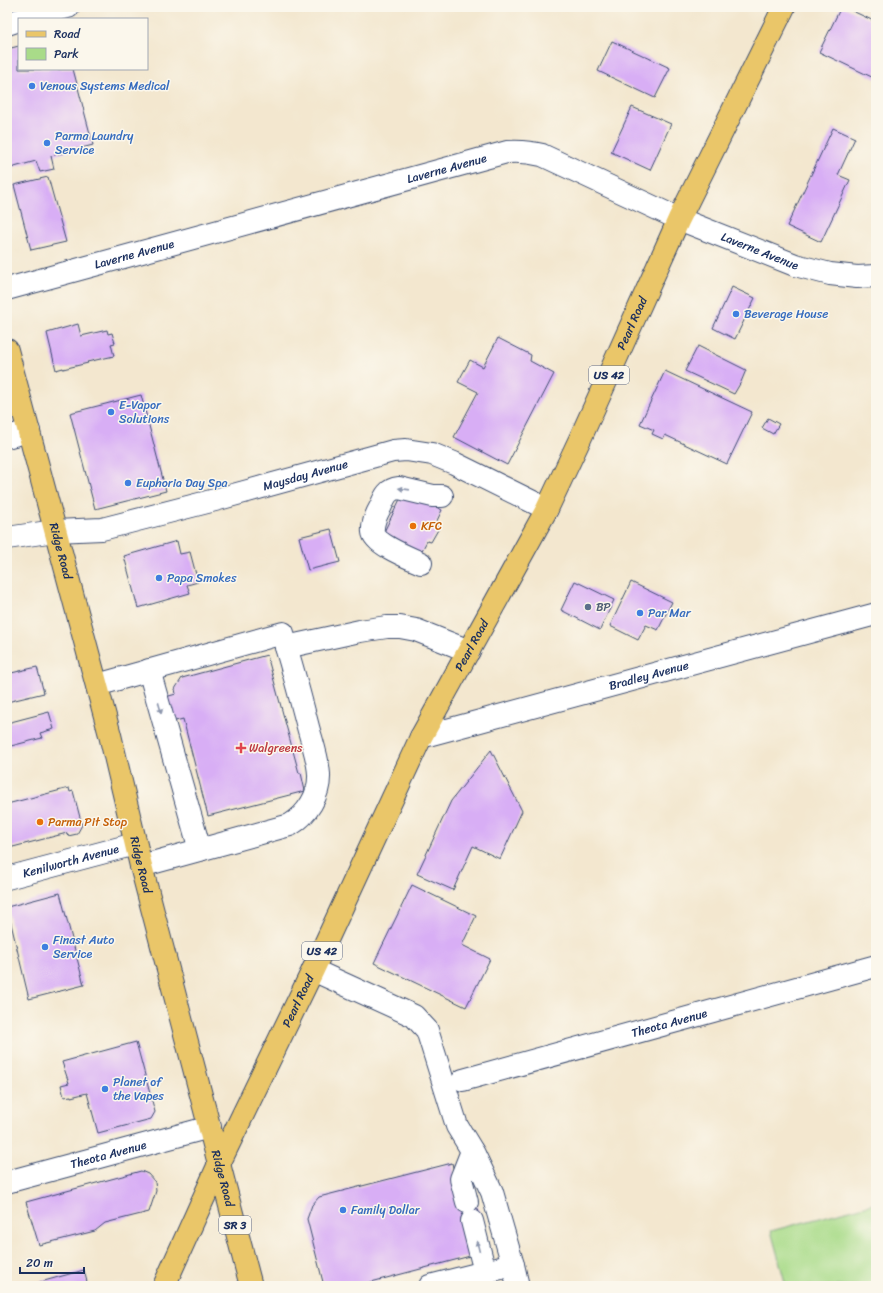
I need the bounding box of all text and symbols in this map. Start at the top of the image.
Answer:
legend [18,18,148,70]
text: Road [54,23,81,45]
text: Park [54,43,79,65]
place label: Venous Systems Medical [40,75,170,97]
marker: Venous Systems Medical [27,81,37,91]
place label: Parma Laundry Service [55,125,134,161]
marker: Parma Laundry Service [42,138,52,148]
street label: Laverne Avenue [404,147,489,190]
street label: Laverne Avenue [718,226,801,277]
street label: Laverne Avenue [92,233,177,276]
street label: Pearl Road [610,292,654,354]
place label: Beverage House [744,303,829,325]
marker: Beverage House [731,309,741,319]
road number: US 42 [589,366,629,384]
place label: E-Vapor Solutions [119,394,170,430]
marker: E-Vapor Solutions [106,407,116,417]
street label: Maysday Avenue [260,453,351,497]
place label: Euphoria Day Spa [136,472,228,494]
marker: Euphoria Day Spa [123,478,133,488]
one-way arrow [398,486,410,492]
place label: KFC [421,515,442,537]
street label: Ridge Road [43,520,79,582]
marker: KFC [408,521,418,531]
place label: Papa Smokes [167,567,237,589]
marker: Papa Smokes [154,573,164,583]
place label: BP [596,596,611,618]
marker: BP [583,602,593,612]
place label: Par Mar [648,602,692,624]
marker: Par Mar [635,608,645,618]
street label: Pearl Road [448,615,495,675]
street label: Bradley Avenue [606,654,691,697]
one-way arrow [157,702,163,714]
place label: Walgreens [249,737,303,759]
marker: Walgreens [236,743,246,753]
place label: Parma Pit Stop [48,811,128,833]
marker: Parma Pit Stop [35,817,45,827]
street label: Ridge Road [123,834,159,896]
street label: Kenilworth Avenue [20,838,122,884]
place label: Finast Auto Service [53,929,114,965]
marker: Finast Auto Service [40,942,50,952]
road number: US 42 [302,942,342,960]
street label: Pearl Road [276,970,321,1031]
street label: Theota Avenue [629,1002,710,1044]
place label: Planet of the Vapes [113,1071,164,1107]
marker: Planet of the Vapes [100,1084,110,1094]
street label: Theota Avenue [68,1134,149,1175]
street label: Ridge Road [205,1148,241,1210]
place label: Family Dollar [351,1199,421,1221]
marker: Family Dollar [338,1205,348,1215]
road number: SR 3 [219,1216,251,1234]
one-way arrow [475,1240,481,1252]
scale bar [20,1249,84,1275]
text: 20 m [26,1252,53,1274]

